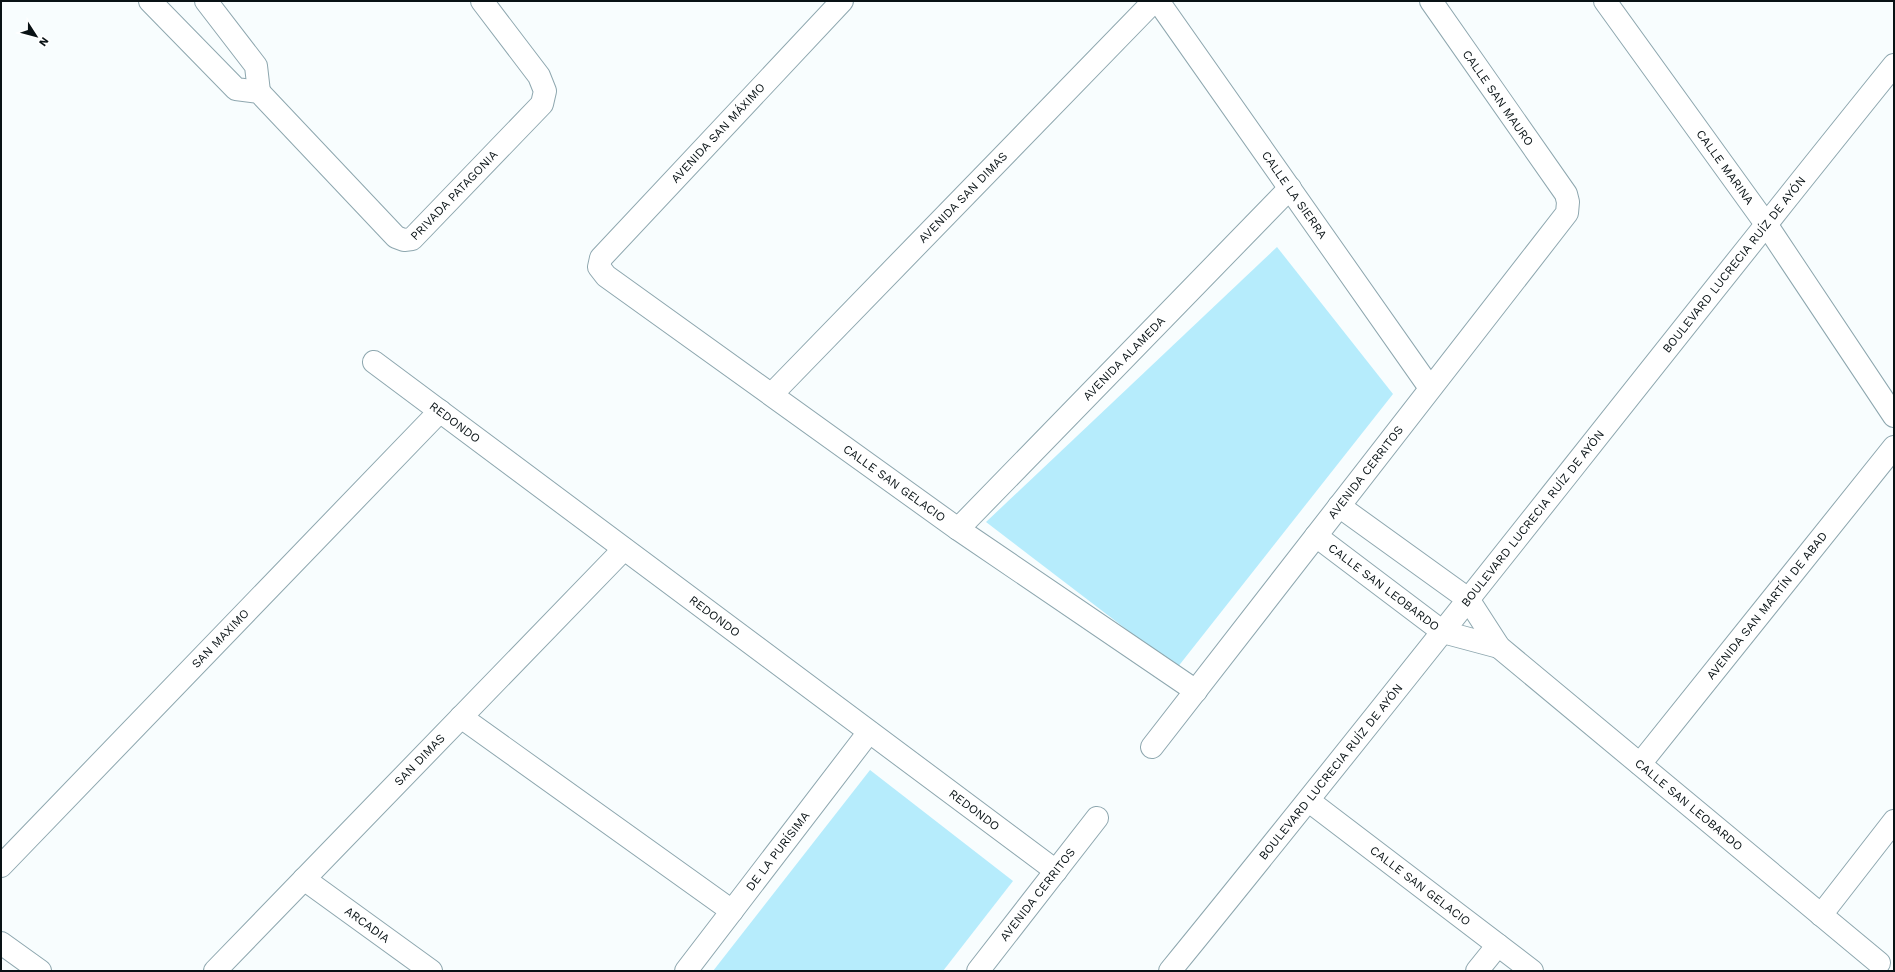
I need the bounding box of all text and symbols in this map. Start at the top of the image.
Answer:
north arrow [16,16,56,56]
text: N [36,34,51,49]
street label: CALLE SAN MAURO [1460,47,1536,149]
street label: AVENIDA SAN MÁXIMO [668,80,768,186]
street label: CALLE MARINA [1693,127,1757,207]
street label: PRIVADA PATAGONIA [408,147,501,243]
street label: CALLE LA SIERRA [1259,148,1330,241]
street label: AVENIDA SAN DIMAS [916,149,1010,246]
street label: BOULEVARD LUCRECIA RUÍZ DE AYÓN [1660,174,1809,356]
street label: AVENIDA ALAMEDA [1080,314,1168,403]
street label: REDONDO [427,399,483,446]
street label: AVENIDA CERRITOS [1325,423,1406,522]
street label: BOULEVARD LUCRECIA RUÍZ DE AYÓN [1458,427,1607,610]
street label: CALLE SAN GELACIO [840,442,948,525]
street label: AVENIDA SAN MARTÍN DE ABAD [1704,529,1830,682]
street label: CALLE SAN LEOBARDO [1325,541,1442,634]
street label: REDONDO [686,593,743,640]
street label: SAN MAXIMO [189,606,252,671]
street label: BOULEVARD LUCRECIA RUÍZ DE AYÓN [1256,681,1406,863]
street label: SAN DIMAS [391,731,448,789]
street label: CALLE SAN LEOBARDO [1632,756,1745,854]
street label: REDONDO [946,787,1002,833]
street label: DE LA PURÍSIMA [743,809,813,893]
street label: CALLE SAN GELACIO [1367,843,1473,929]
street label: AVENIDA CERRITOS [997,845,1078,944]
street label: ARCADIA [342,904,392,946]

